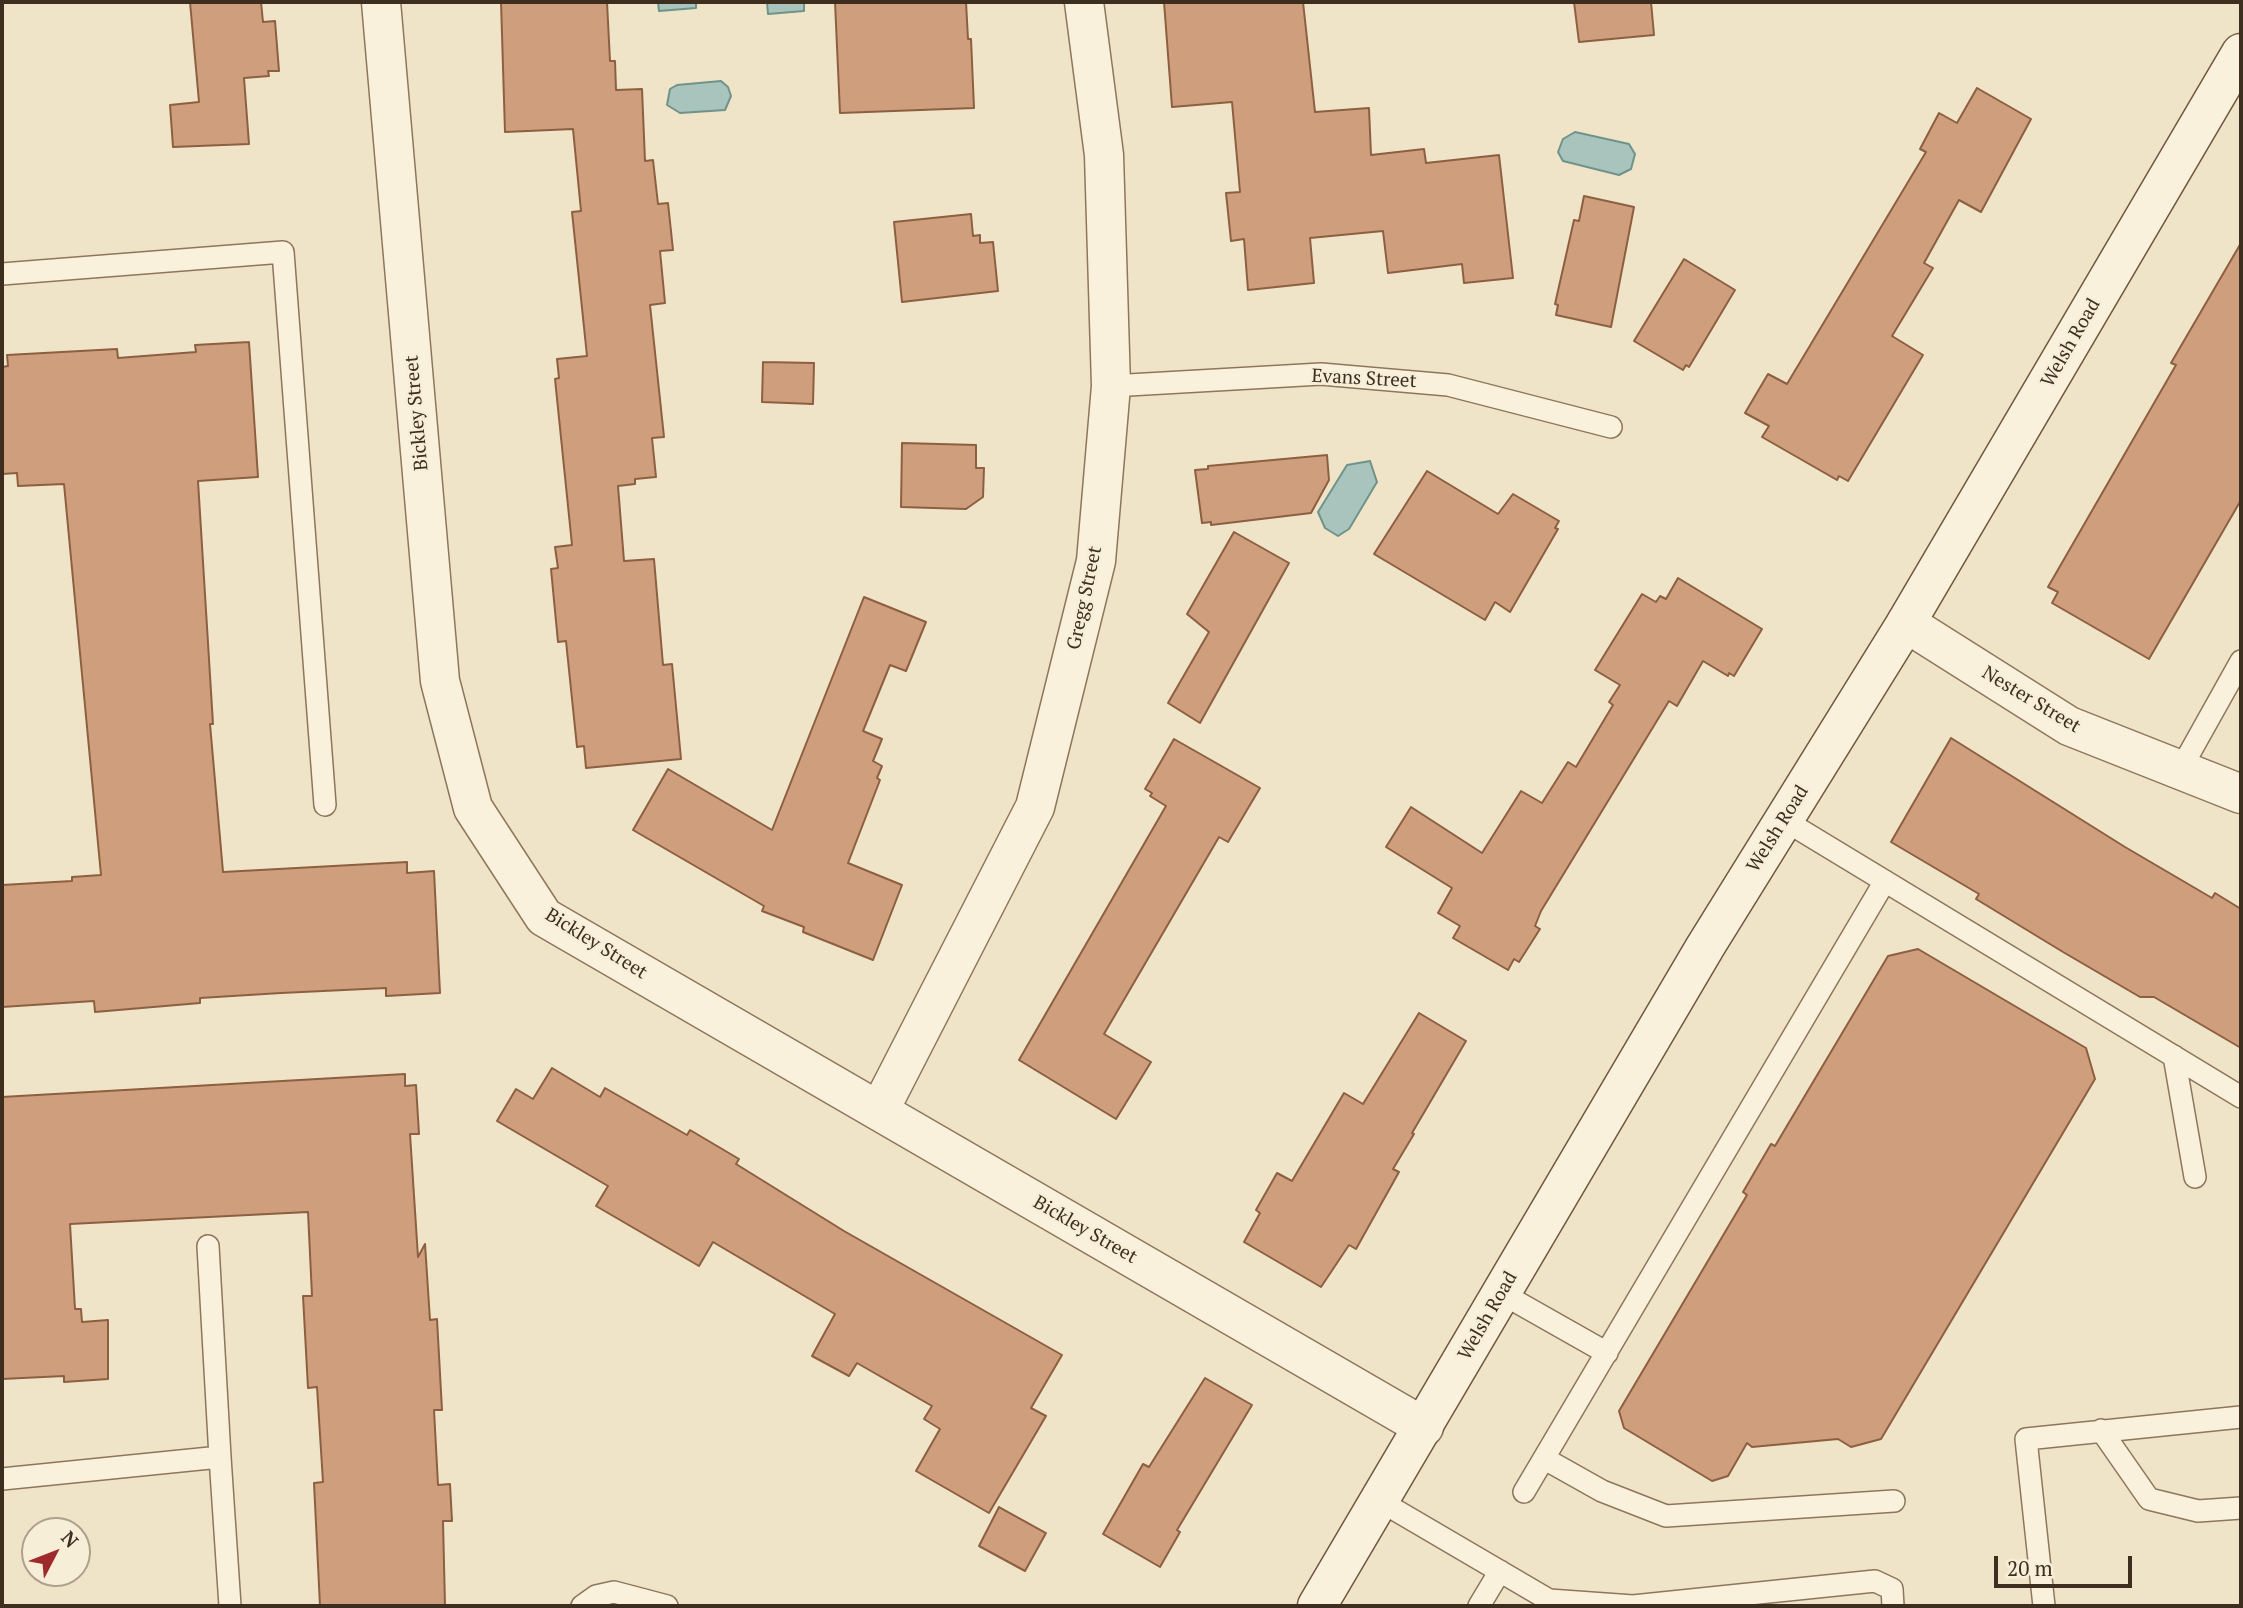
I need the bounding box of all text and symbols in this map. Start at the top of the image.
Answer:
street label: Welsh Road [2037,295,2105,391]
street label: Bickley Street [401,354,433,472]
street label: Evans Street [1311,365,1417,393]
street label: Gregg Street [1063,544,1107,652]
street label: Nester Street [1978,662,2084,738]
street label: Welsh Road [1742,781,1814,877]
street label: Bickley Street [541,904,651,984]
street label: Bickley Street [1029,1191,1141,1269]
street label: Welsh Road [1454,1268,1522,1364]
north arrow [21,1517,91,1587]
text: N [56,1525,85,1553]
scale bar [1998,1542,2136,1586]
text: 20 m [2007,1554,2053,1582]

